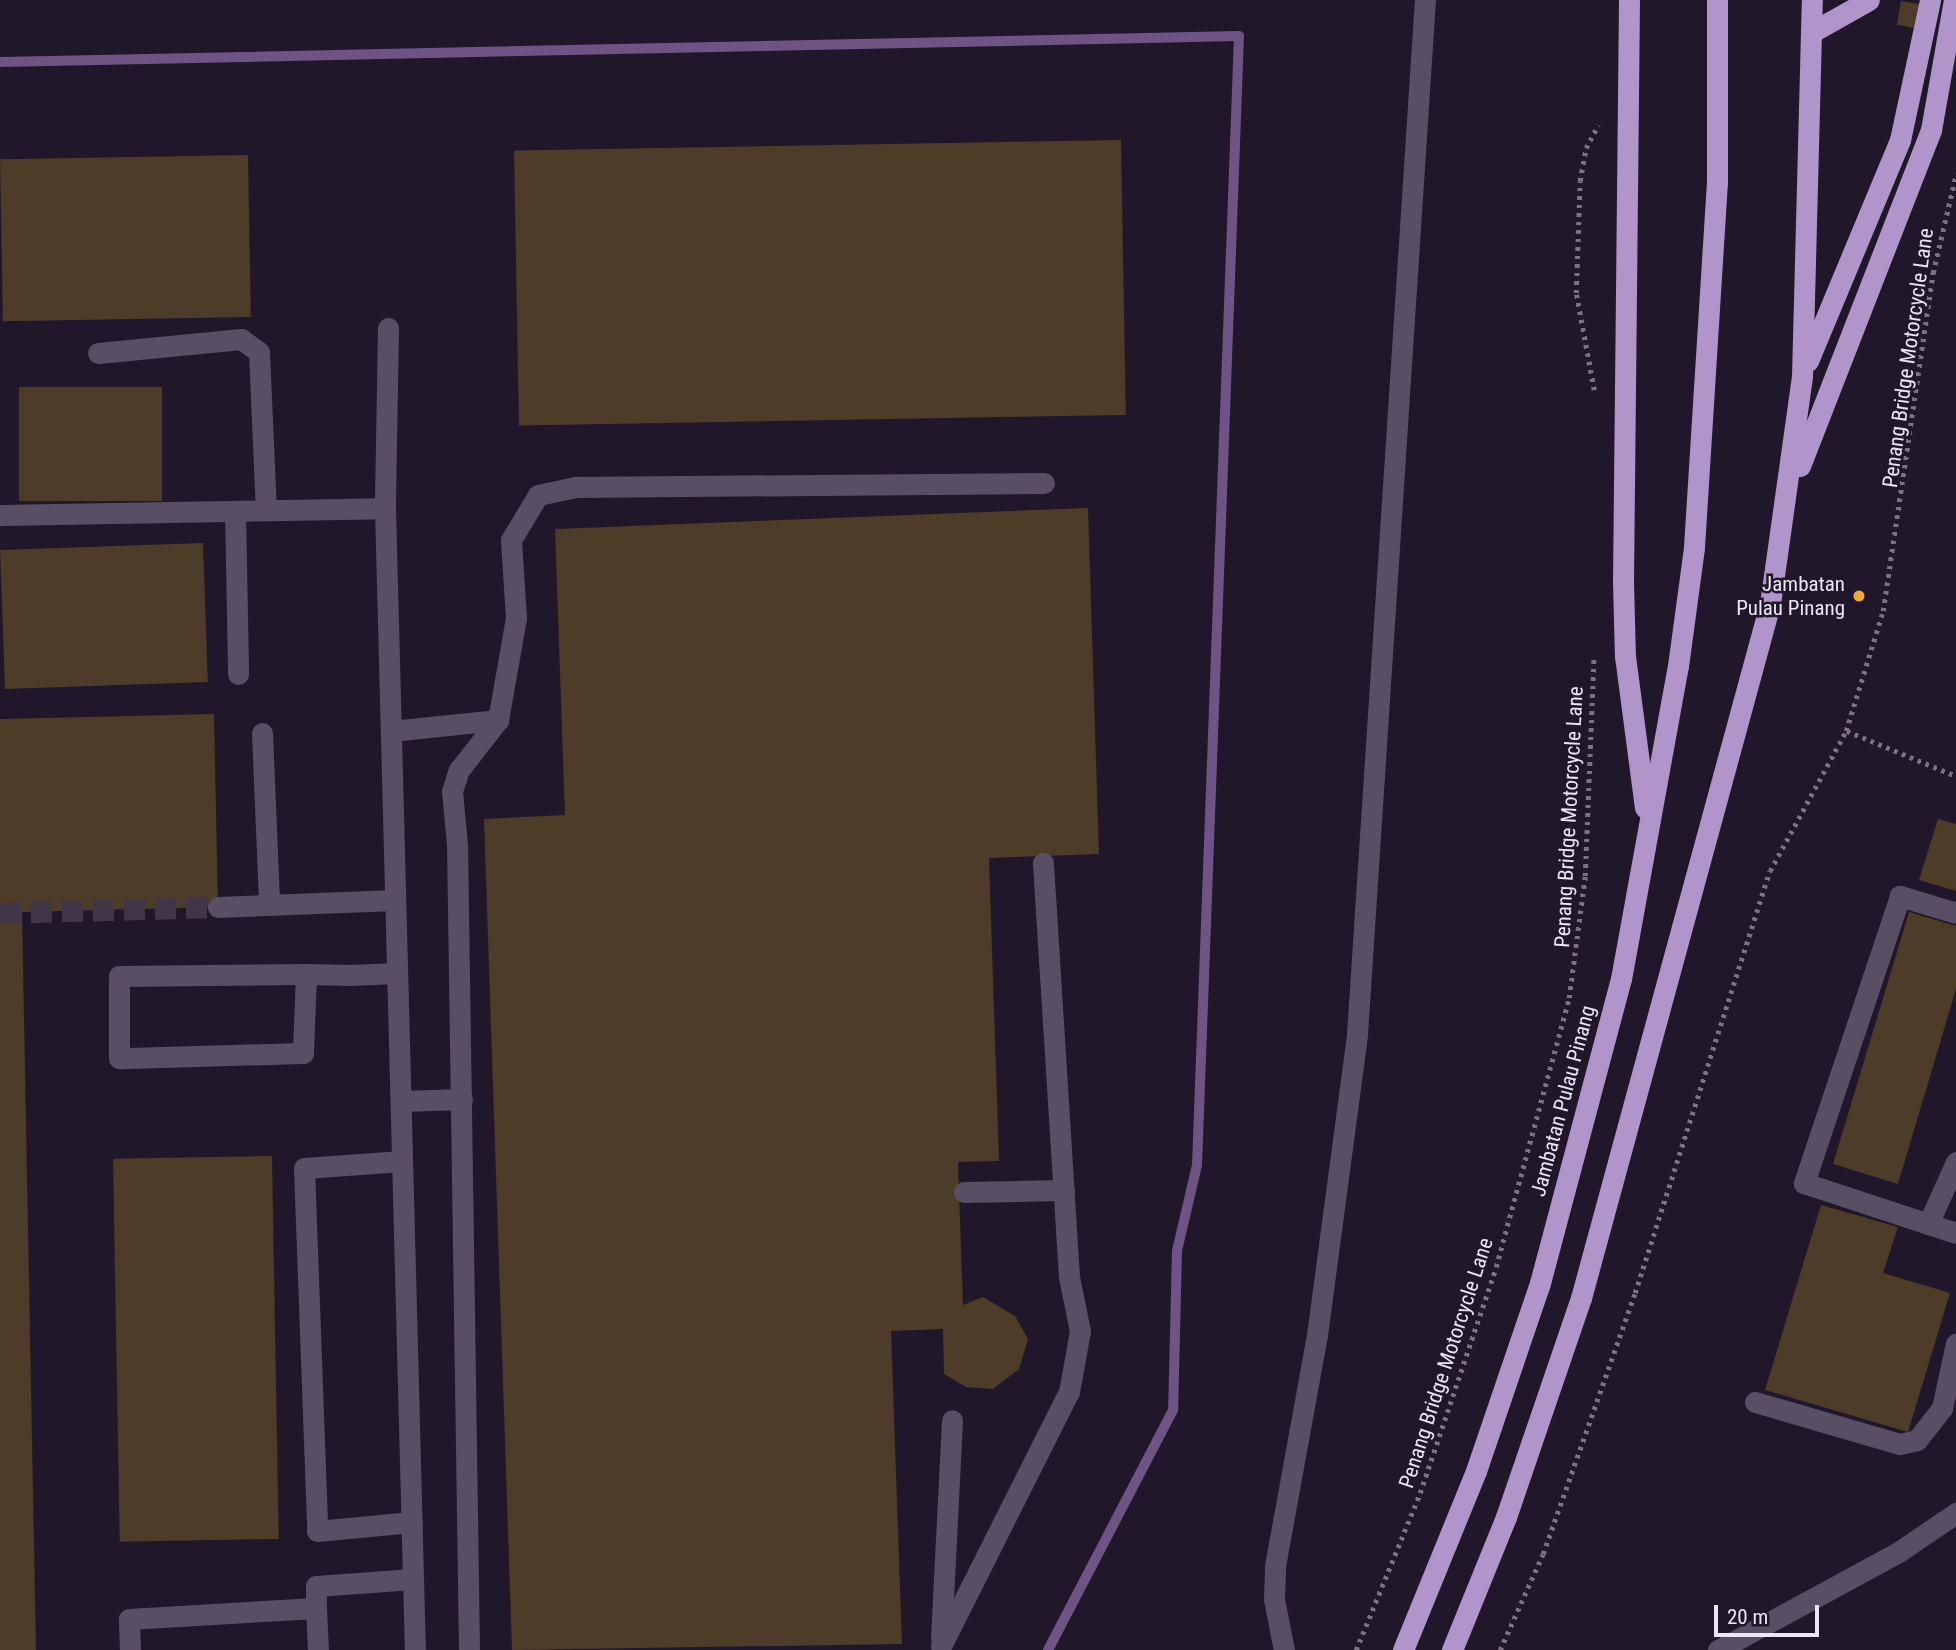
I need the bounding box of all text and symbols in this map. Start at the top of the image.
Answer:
street label: Penang Bridge Motorcycle Lane [1877,227,1939,489]
place label: Jambatan Pulau Pinang [1736,571,1845,621]
marker: Jambatan Pulau Pinang [1851,588,1867,604]
street label: Penang Bridge Motorcycle Lane [1550,686,1588,948]
street label: Jambatan Pulau Pinang [1525,1003,1601,1199]
street label: Penang Bridge Motorcycle Lane [1394,1235,1498,1491]
scale bar [1718,1590,1823,1634]
text: 20 m [1727,1605,1768,1629]

